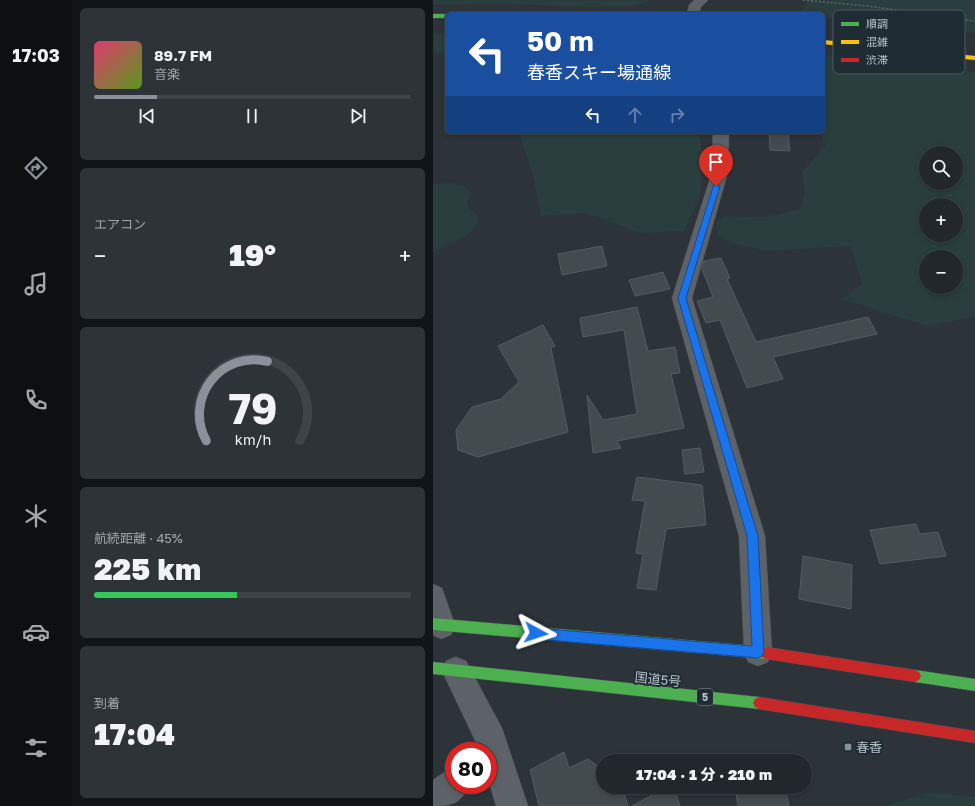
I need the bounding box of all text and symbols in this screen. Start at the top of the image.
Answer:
legend [833,10,965,74]
text: 順調 [866,17,888,30]
text: 50 m [527,24,594,57]
icon: left [461,28,513,80]
text: 混雑 [866,35,888,48]
text: 17:03 [12,44,60,66]
text: 89.7 FM [154,46,212,64]
text: 渋滞 [866,53,888,66]
text: 春香スキー場通線 [527,61,671,83]
text: 音楽 [154,66,180,82]
icon: left [582,104,604,126]
icon: ahead [624,104,646,126]
icon: right [666,104,688,126]
icon: previous [136,105,158,127]
icon: pause [241,105,263,127]
icon: next [347,105,369,127]
pin [699,145,733,186]
map controls [919,146,963,294]
button: search [919,146,963,190]
icon: arrive [705,151,727,173]
icon: directions [22,154,50,182]
button: + [919,198,963,242]
text: エアコン [94,216,146,232]
text: 19° [229,237,276,273]
text: − [94,242,106,269]
text: + [399,242,411,269]
button: − [919,250,963,294]
icon: music [22,270,50,298]
text: 79 [228,383,277,433]
icon: phone [22,386,50,414]
text: km/h [234,431,271,448]
icon: climate [22,502,50,530]
text: 航続距離 · 45% [94,530,183,546]
text: 225 km [94,551,201,587]
position arrow [515,612,557,654]
icon: car [22,618,50,646]
street label: 国道5号 [634,669,682,689]
road number: 5 [697,689,713,705]
text: 到着 [94,695,120,711]
text: 17:04 [94,716,175,752]
icon: filters [22,734,50,762]
place label: 春香 [856,739,882,755]
speed limit sign: 80 [445,742,497,794]
marker: 春香 [843,742,853,752]
text: 17:04 · 1 分 · 210 m [636,765,772,783]

